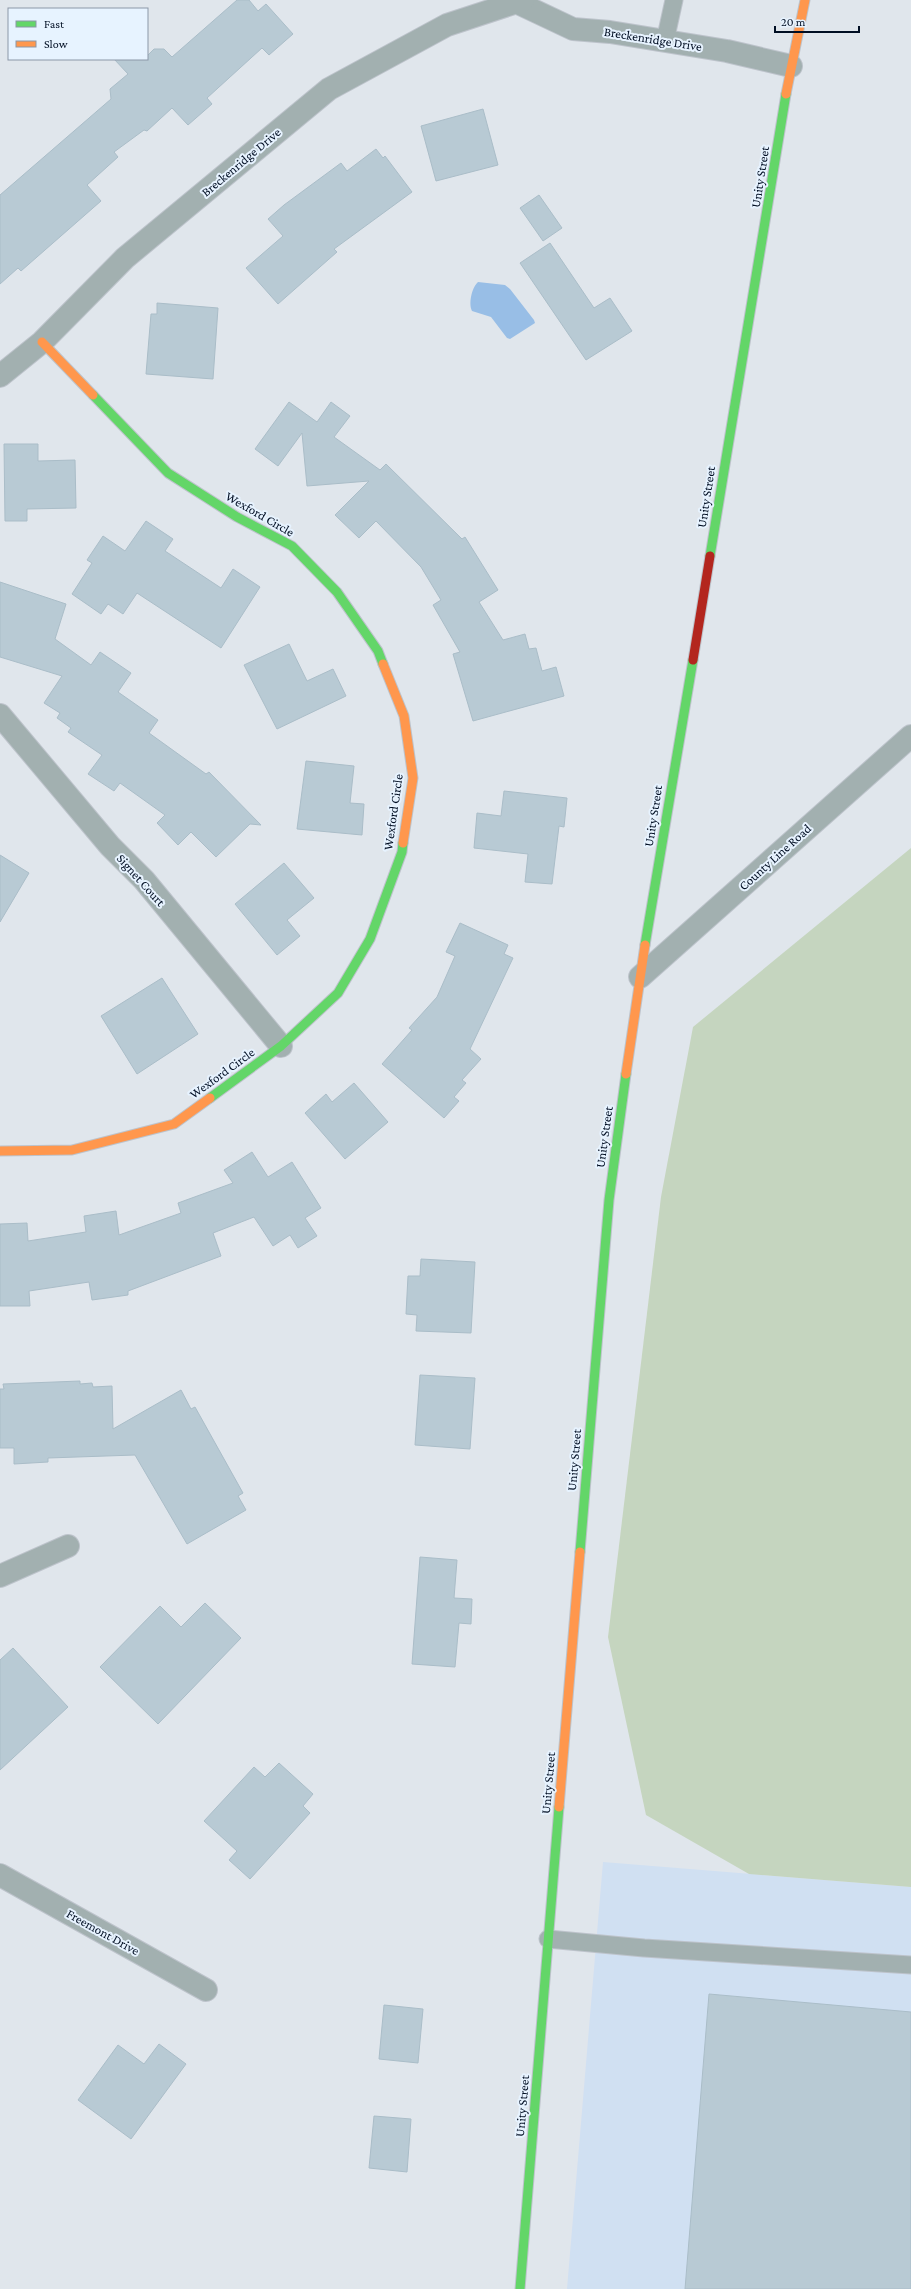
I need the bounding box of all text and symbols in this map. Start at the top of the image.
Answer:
legend [8,8,148,60]
scale bar [775,8,859,34]
text: 20 m [781,15,806,29]
text: Fast [44,17,65,31]
street label: Breckenridge Drive [603,24,703,54]
text: Slow [44,37,68,51]
street label: Breckenridge Drive [198,124,284,200]
street label: Unity Street [748,145,772,209]
street label: Unity Street [694,465,718,529]
street label: Wexford Circle [223,488,297,540]
street label: Wexford Circle [380,773,406,851]
street label: Unity Street [641,784,665,848]
street label: County Line Road [736,821,814,893]
street label: Signet Court [114,851,169,910]
street label: Wexford Circle [187,1044,258,1102]
street label: Unity Street [592,1105,616,1169]
street label: Unity Street [564,1428,584,1491]
street label: Unity Street [538,1751,558,1814]
street label: Freemont Drive [64,1906,142,1958]
street label: Unity Street [512,2074,532,2137]

